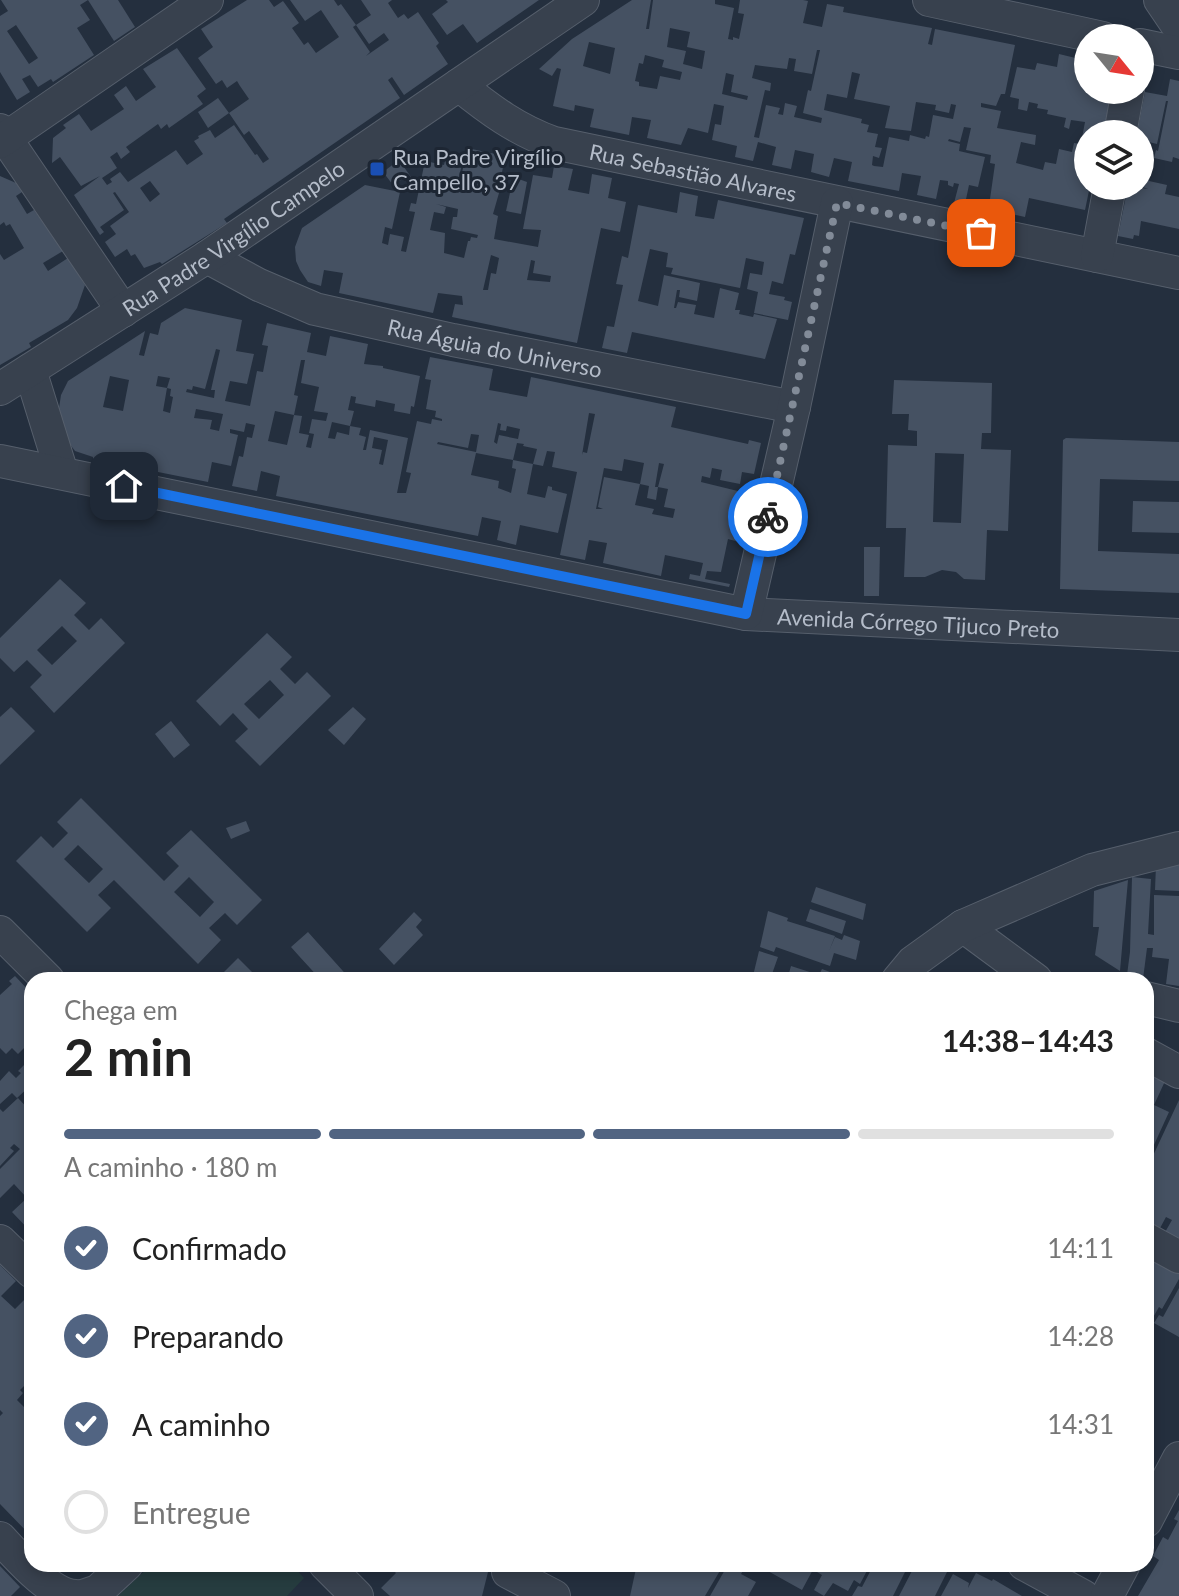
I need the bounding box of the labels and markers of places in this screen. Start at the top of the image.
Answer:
place label: Rua Padre Virgílio Campello, 37 [393,143,563,195]
marker: Rua Padre Virgílio Campello, 37 [368,160,386,178]
pin [947,199,1015,267]
pin [90,452,158,520]

